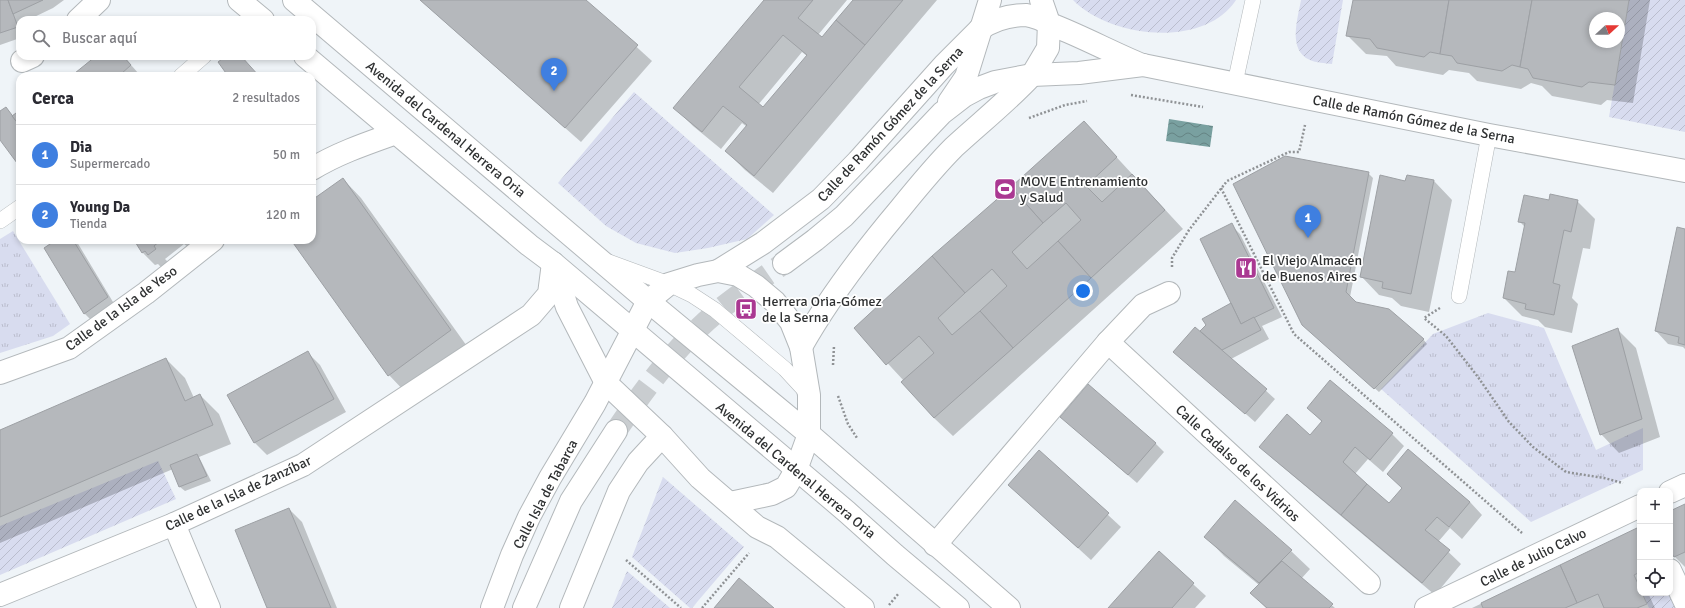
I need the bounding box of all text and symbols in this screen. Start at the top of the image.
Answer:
north arrow [1589,12,1625,48]
search box [16,16,316,60]
icon: search [30,27,52,49]
text: Buscar aquí [62,29,137,47]
street label: Calle de Ramón Gómez de la Serna [814,43,967,205]
street label: Avenida del Cardenal Herrera Oria [362,58,529,201]
pin: 2 [541,58,567,91]
text: Cerca [32,88,74,109]
text: 2 resultados [232,90,300,106]
street label: Calle de Ramón Gómez de la Serna [1311,92,1517,147]
text: Dia [70,138,92,156]
text: 1 [41,147,49,163]
text: 50 m [273,147,300,163]
text: Supermercado [70,156,150,172]
place label: MOVE Entrenamiento y Salud [1020,173,1148,206]
sports icon: MOVE Entrenamiento y Salud [992,176,1018,202]
text: Young Da [70,198,130,216]
pin: 1 [1295,205,1321,238]
text: 2 [41,207,49,223]
text: 120 m [266,207,300,223]
text: Tienda [70,216,107,232]
place label: El Viejo Almacén de Buenos Aires [1262,252,1362,285]
restaurant icon: El Viejo Almacén de Buenos Aires [1233,255,1259,281]
street label: Calle de la Isla de Yeso [62,262,180,355]
your location [1073,281,1093,301]
place label: Herrera Oria-Gómez de la Serna [762,293,882,326]
bus stop icon: Herrera Oria-Gómez de la Serna [733,296,759,322]
street label: Avenida del Cardenal Herrera Oria [712,399,879,542]
street label: Calle Cadalso de los Vidrios [1172,401,1303,525]
street label: Calle Isla de Tabarca [509,437,581,552]
street label: Calle de la Isla de Zanzíbar [162,452,315,535]
map controls [1637,488,1673,596]
button: + [1637,488,1673,524]
street label: Calle de Julio Calvo [1477,524,1589,591]
button: − [1637,524,1673,560]
button: locate [1637,560,1673,596]

